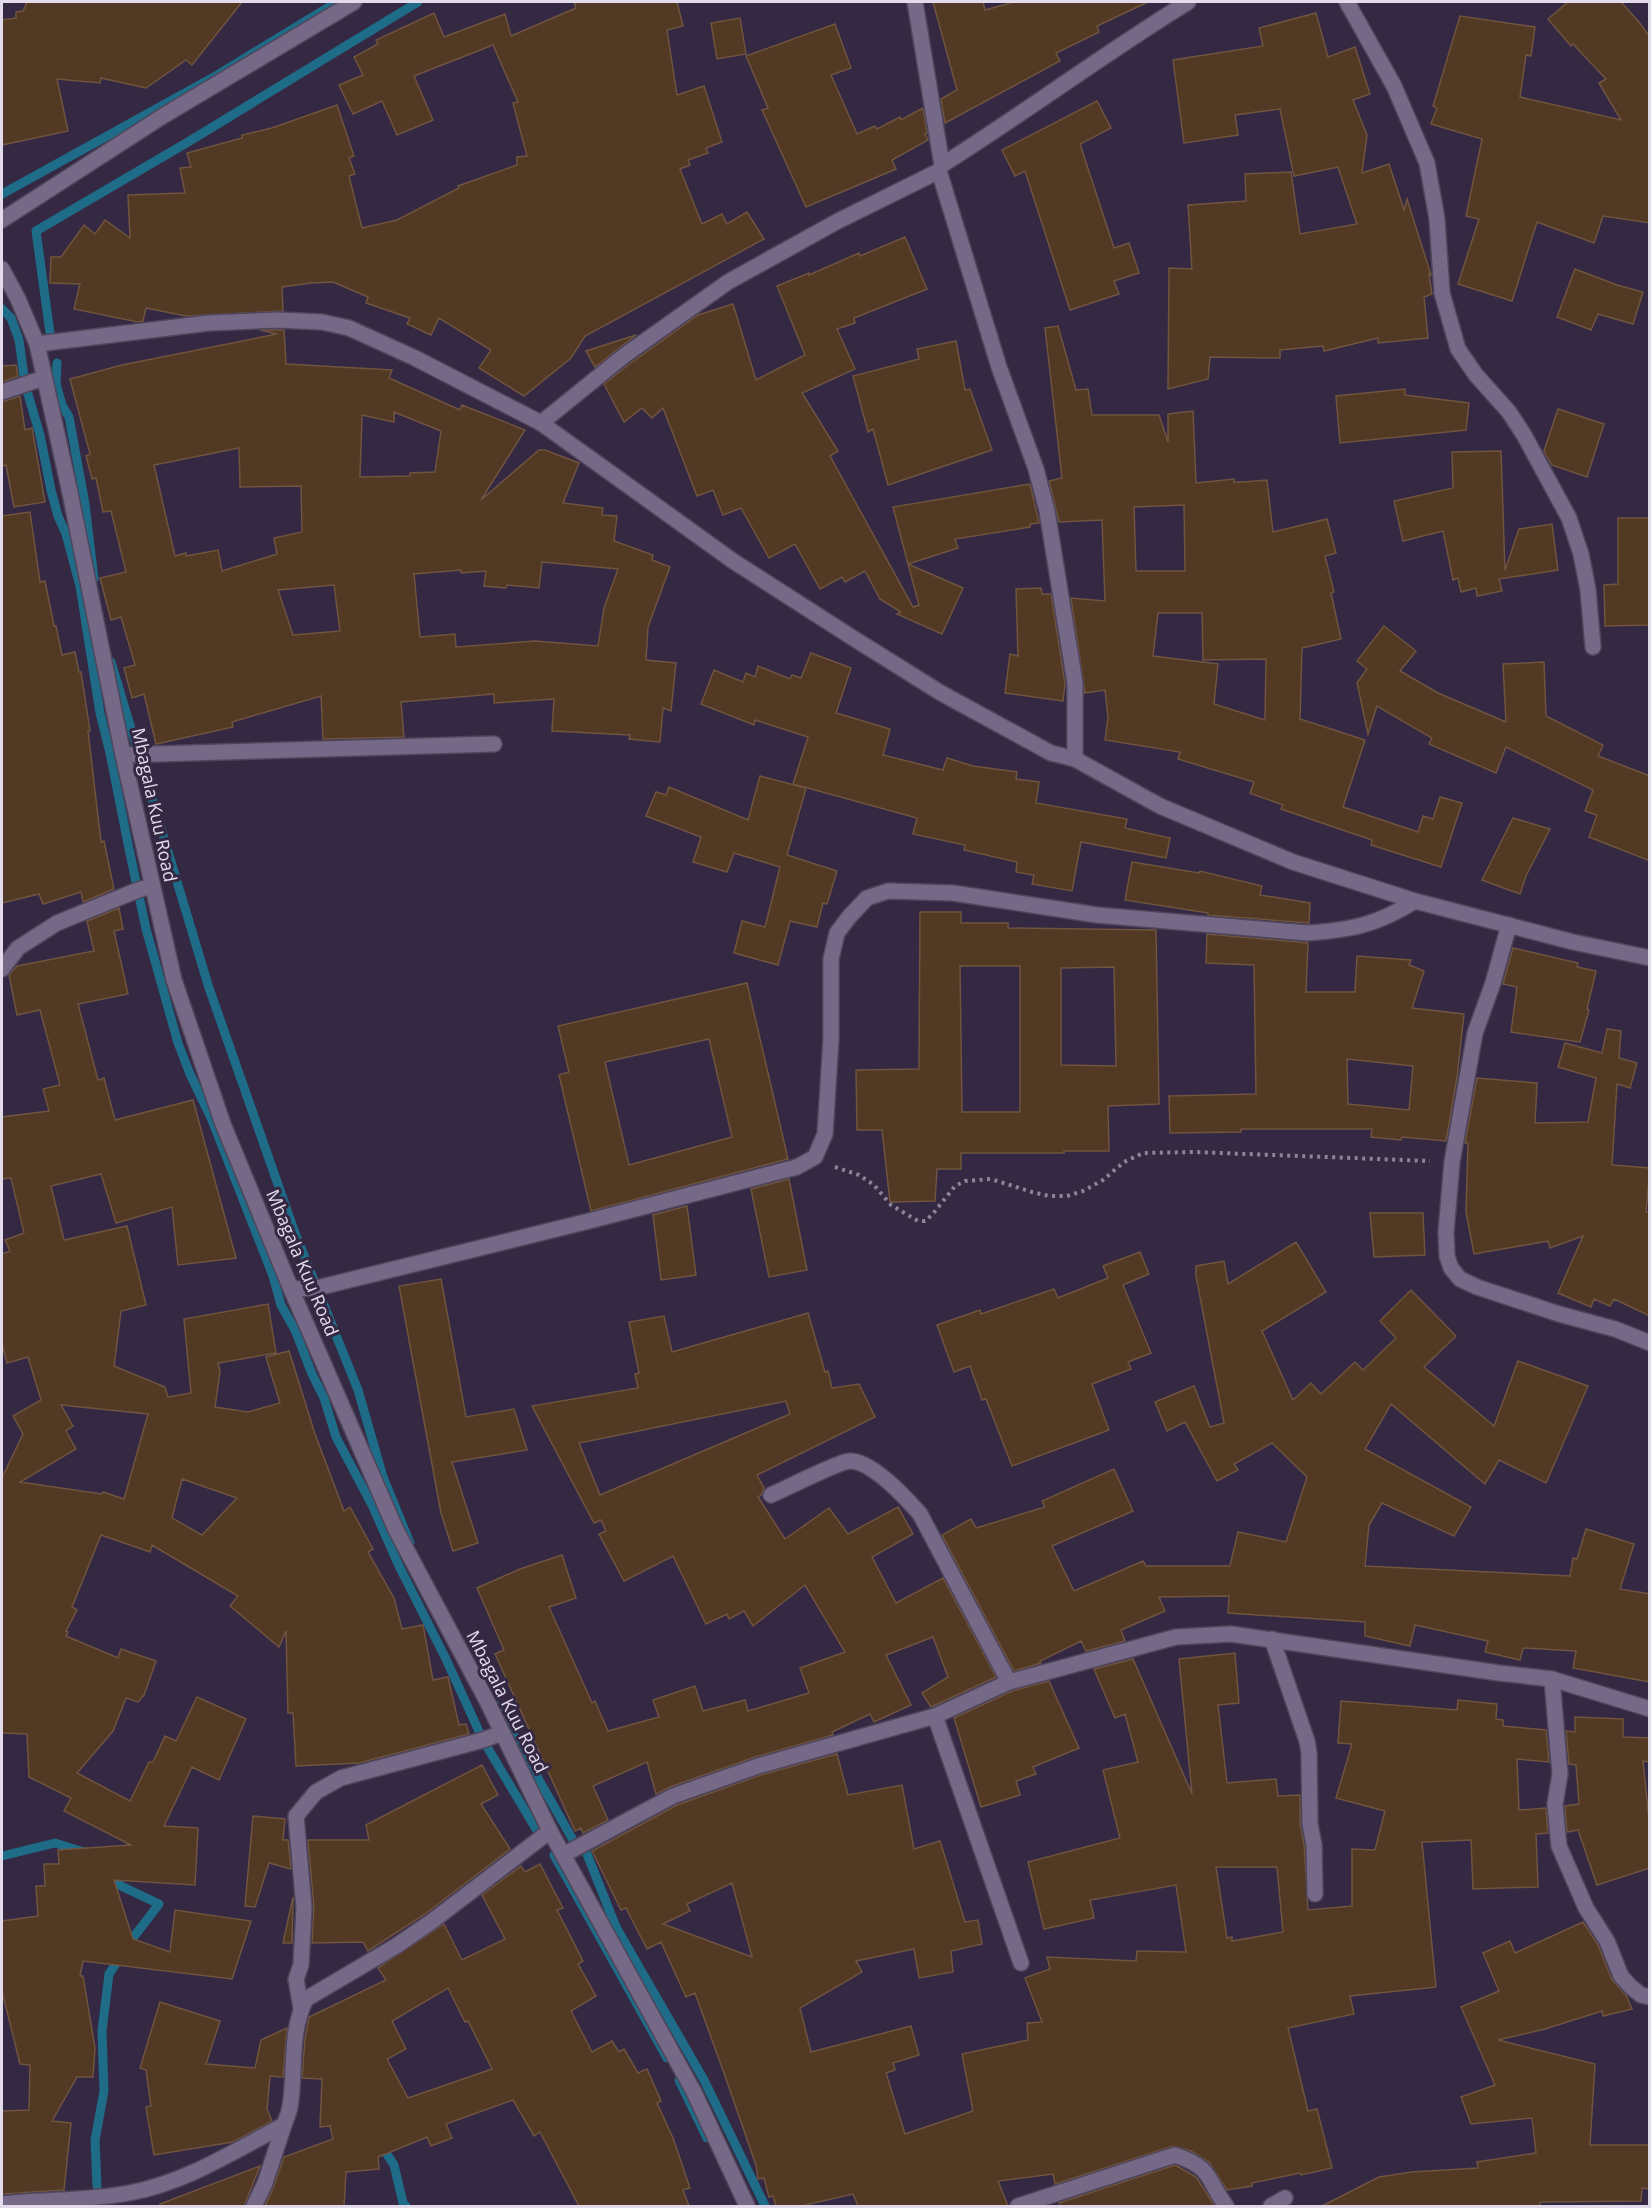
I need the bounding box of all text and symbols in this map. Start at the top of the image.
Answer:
street label: Mbagala Kuu Road [127,726,183,884]
street label: Mbagala Kuu Road [261,1186,345,1340]
street label: Mbagala Kuu Road [462,1626,554,1777]

